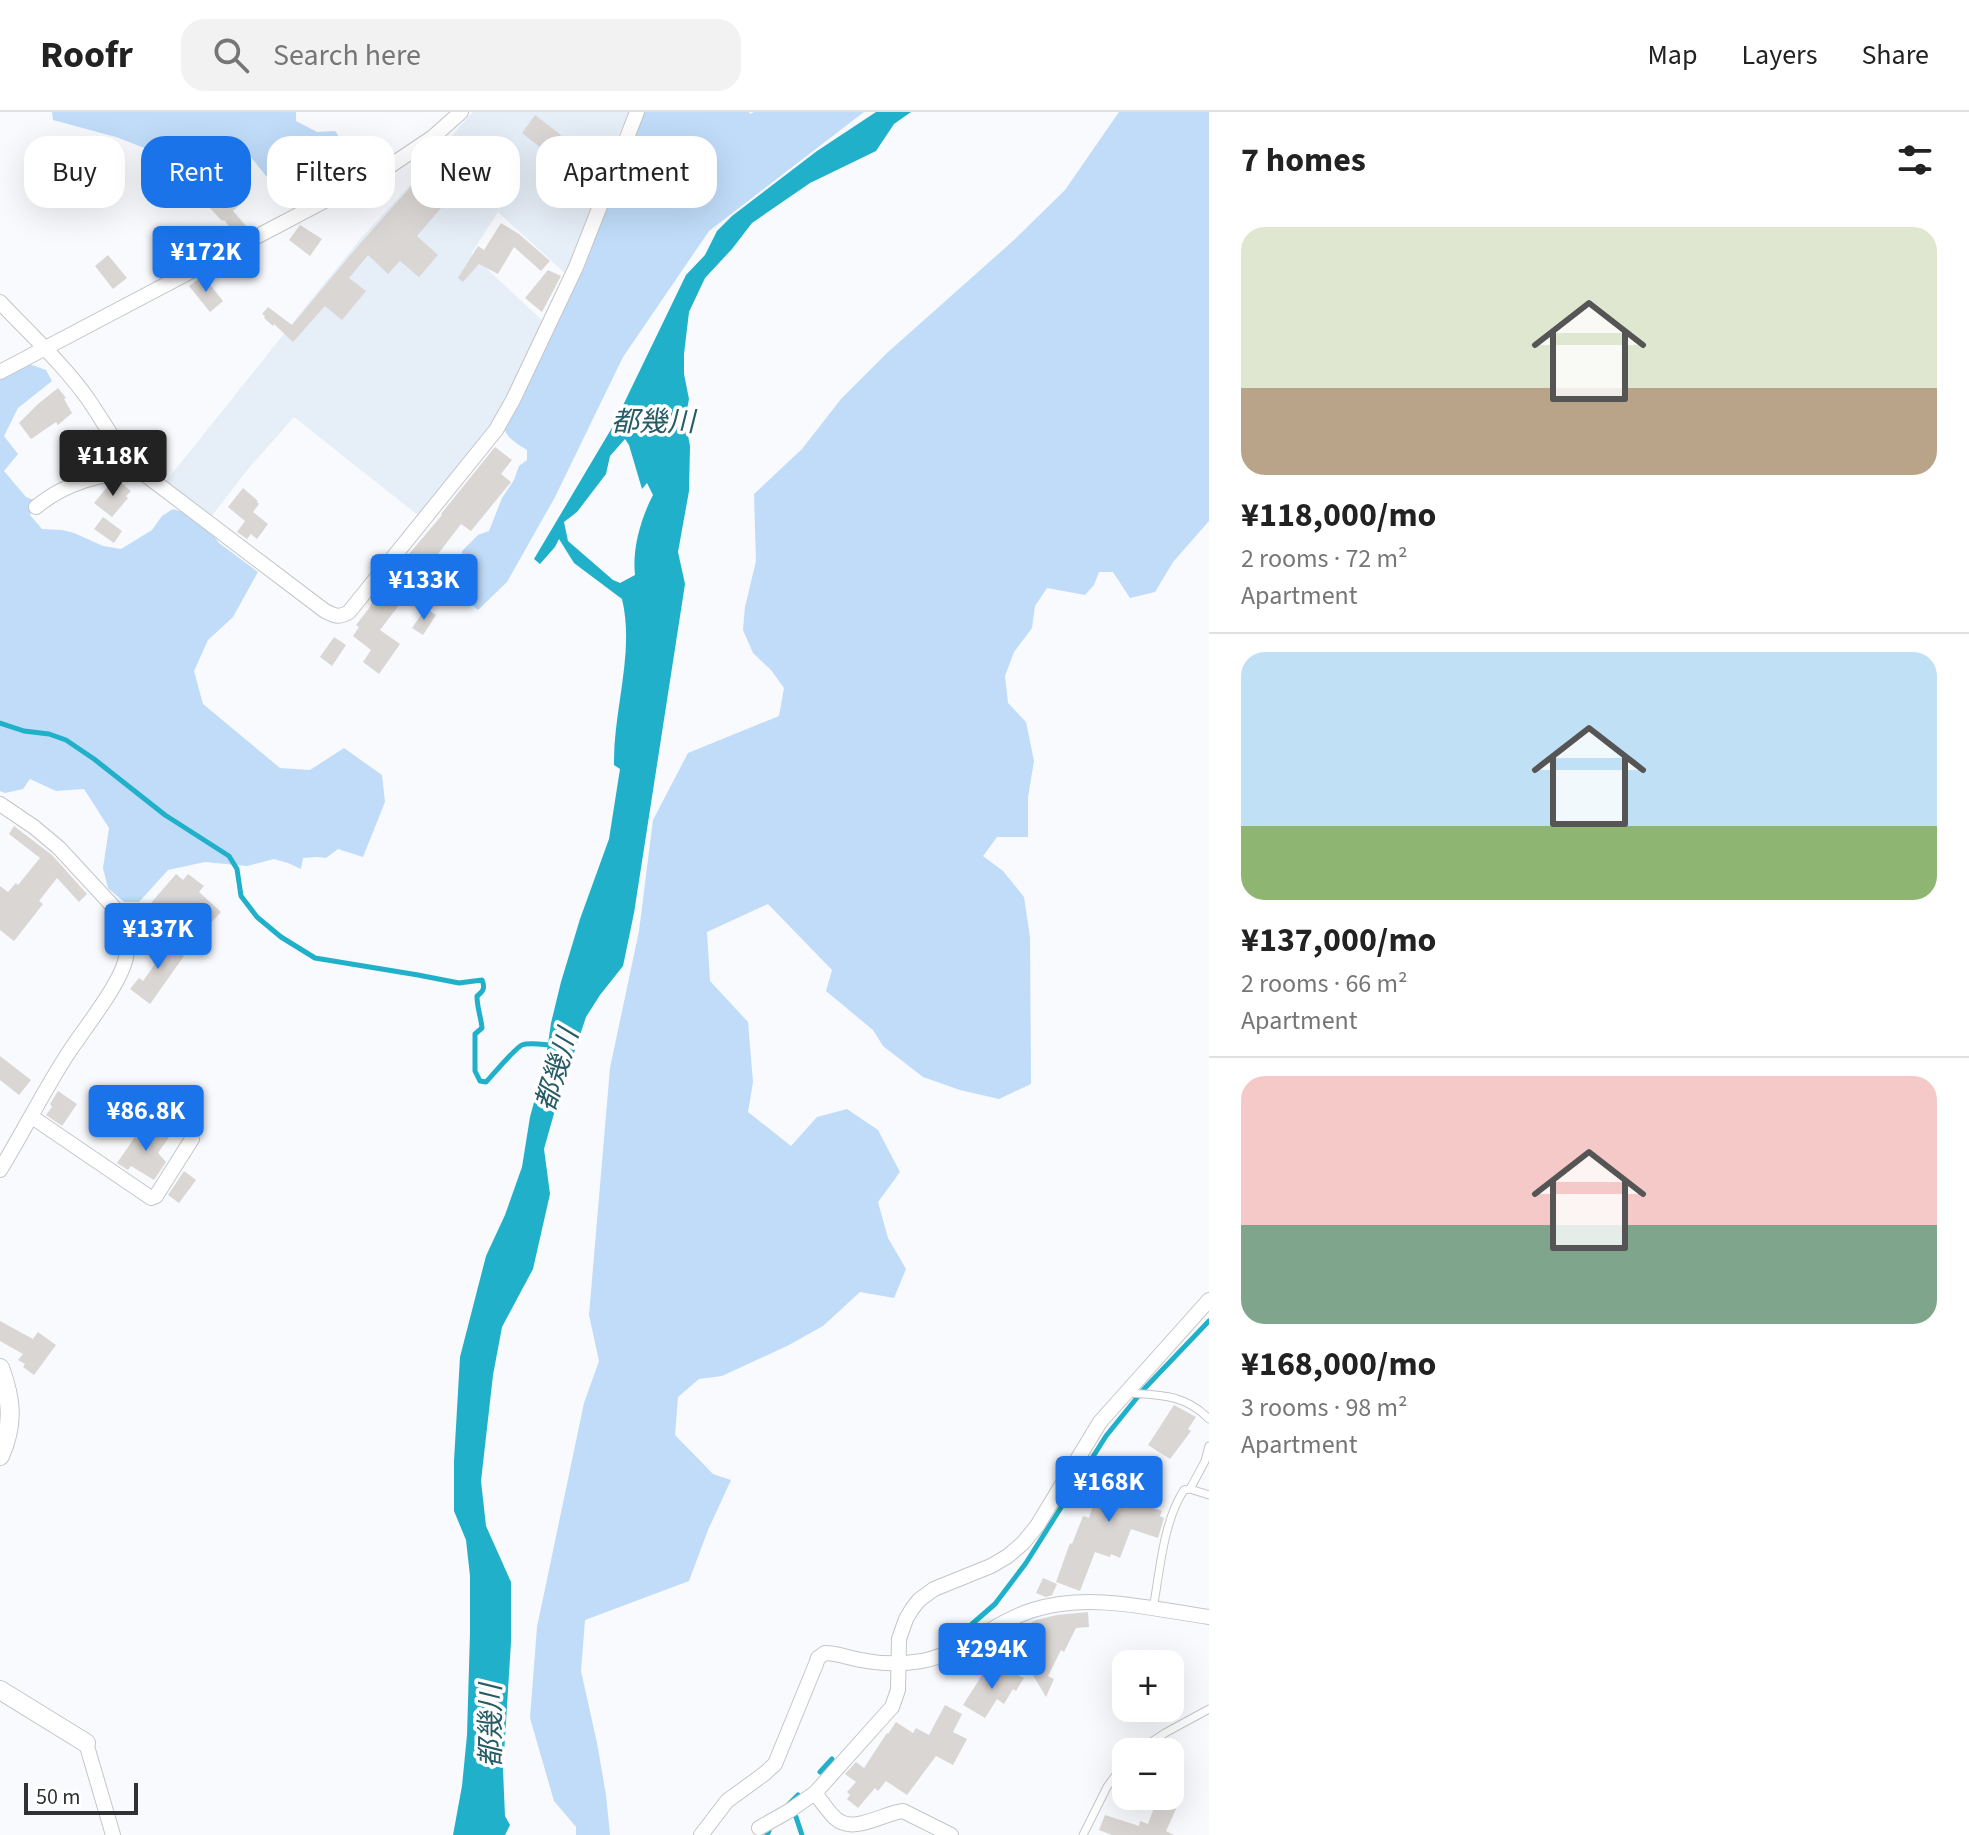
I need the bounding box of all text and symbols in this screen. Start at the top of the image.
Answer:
search box [181,19,741,91]
text: Roofr [40,28,133,82]
icon: search [209,33,253,77]
text: Search here [273,34,421,77]
text: Map [1647,35,1697,75]
text: Layers [1741,35,1817,75]
text: Share [1861,35,1929,75]
chip: Buy [24,136,125,208]
chip: Rent [141,136,251,208]
chip: Filters [267,136,395,208]
chip: New [411,136,520,208]
chip: Apartment [536,136,717,208]
text: 7 homes [1241,136,1366,185]
icon: filters [1893,138,1937,182]
pin: ¥172K [150,226,262,294]
text: ¥172K [171,233,241,270]
icon: home [1517,279,1661,423]
water label: 都幾川 [611,402,698,442]
pin: ¥118K [57,430,169,498]
text: ¥118K [78,437,148,474]
text: ¥118,000/mo [1241,491,1436,540]
text: 2 rooms · 72 m² [1241,540,1408,577]
pin: ¥133K [368,554,480,622]
text: ¥133K [389,561,459,598]
text: Apartment [1241,577,1358,614]
icon: home [1517,704,1661,848]
pin: ¥137K [102,903,214,971]
text: ¥137K [123,910,193,947]
text: ¥137,000/mo [1241,916,1436,965]
text: 2 rooms · 66 m² [1241,965,1408,1002]
text: Apartment [1241,1002,1358,1039]
water label: 都幾川 [526,1021,589,1116]
pin: ¥86.8K [81,1085,211,1153]
text: ¥86.8K [107,1092,185,1129]
icon: home [1517,1128,1661,1272]
text: ¥168,000/mo [1241,1340,1436,1389]
text: 3 rooms · 98 m² [1241,1389,1408,1426]
text: Apartment [1241,1426,1358,1463]
pin: ¥168K [1053,1456,1165,1524]
text: ¥168K [1074,1463,1144,1500]
pin: ¥294K [936,1623,1048,1691]
text: ¥294K [957,1630,1027,1667]
map controls [1112,1650,1184,1810]
button: + [1112,1650,1184,1722]
water label: 都幾川 [471,1681,511,1768]
button: − [1112,1738,1184,1810]
scale bar [24,1779,138,1815]
text: 50 m [36,1781,81,1813]

